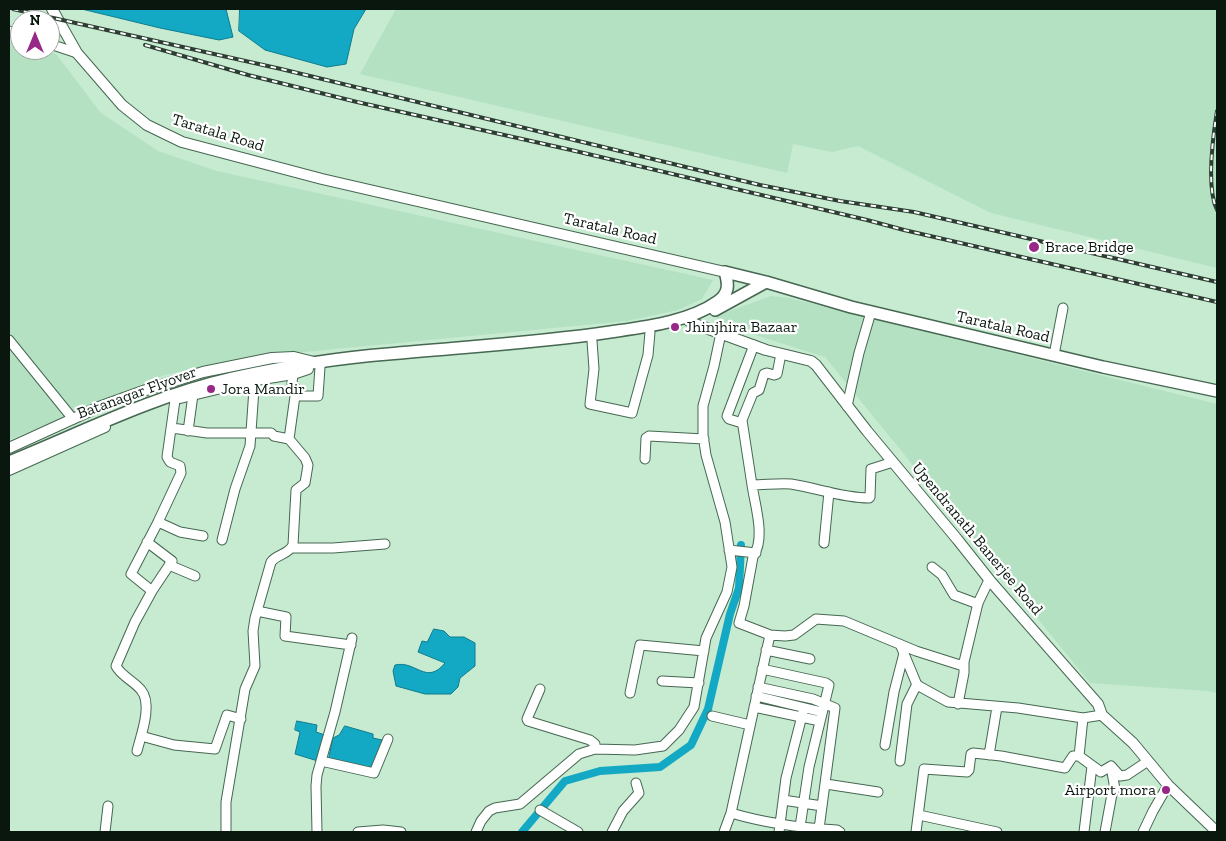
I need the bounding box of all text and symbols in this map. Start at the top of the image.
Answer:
north arrow [10,10,60,60]
text: N [30,12,40,29]
street label: Taratala Road [170,110,266,156]
street label: Taratala Road [561,209,659,249]
place label: Brace Bridge [1045,237,1134,257]
marker: Brace Bridge [1027,240,1041,254]
street label: Taratala Road [954,307,1052,347]
place label: Jhinjhira Bazaar [685,317,797,337]
marker: Jhinjhira Bazaar [669,321,681,333]
street label: Batanagar Flyover [75,362,199,424]
place label: Jora Mandir [221,379,305,399]
marker: Jora Mandir [205,383,217,395]
street label: Upendranath Banerjee Road [908,459,1046,619]
place label: Airport mora [1065,780,1156,800]
marker: Airport mora [1160,784,1172,796]

